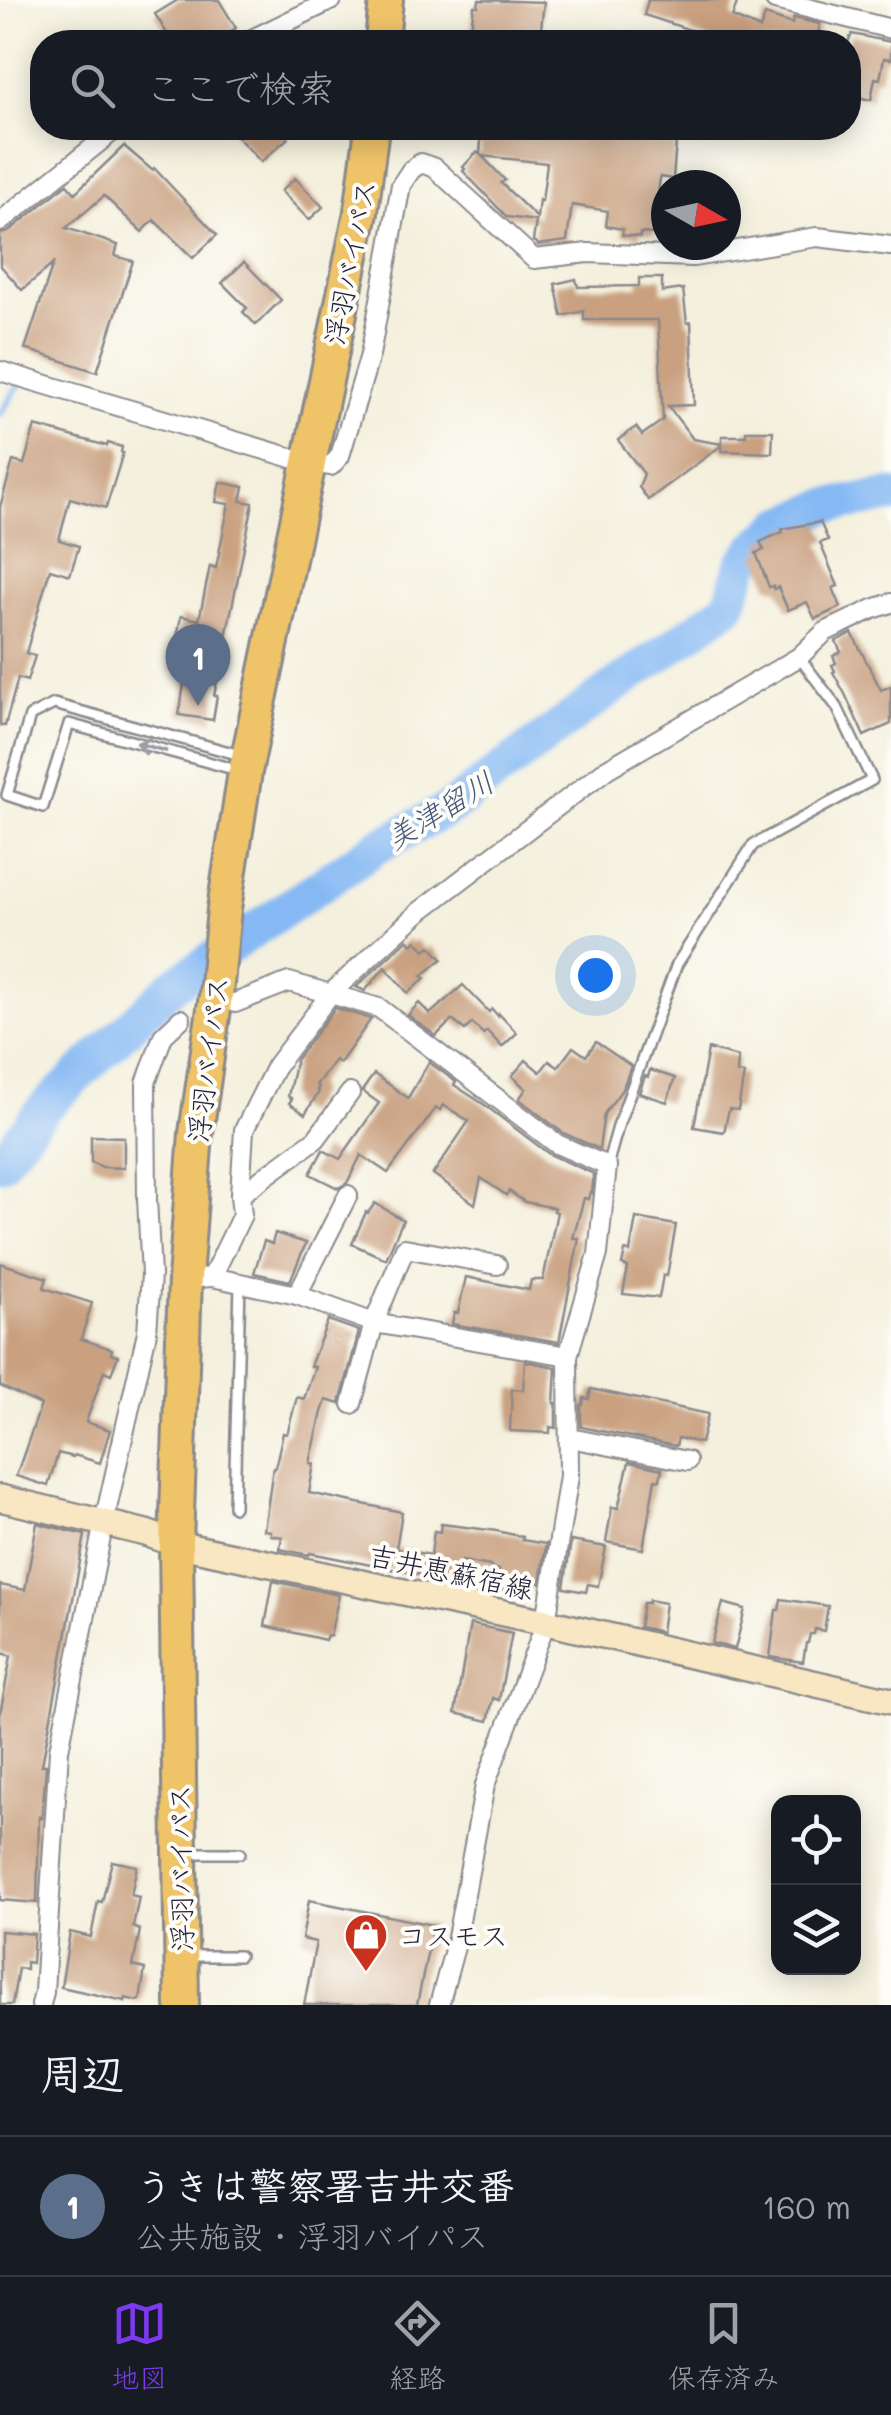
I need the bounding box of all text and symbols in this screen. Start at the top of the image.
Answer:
search box [30,30,861,140]
icon: search [65,58,120,113]
text: ここで検索 [145,62,335,112]
north arrow [651,170,741,260]
street label: 浮羽バイパス [315,176,383,348]
pin: 1 [166,624,230,706]
one-way arrow [136,736,167,755]
water label: 美津留川 [377,761,501,857]
your location [570,950,621,1001]
street label: 浮羽バイパス [179,974,235,1144]
street label: 吉井恵蘇宿線 [365,1536,537,1606]
street label: 浮羽バイパス [161,1784,199,1952]
map controls [771,1795,861,1975]
button: locate [771,1795,861,1885]
button: layers [771,1885,861,1975]
shop icon: コスモス [343,1912,389,1973]
place label: コスモス [398,1917,508,1953]
text: 周辺 [40,2045,124,2100]
text: うきは警察署吉井交番 [135,2160,515,2210]
text: 1 [65,2185,80,2227]
text: 160 m [762,2185,851,2227]
text: 公共施設 · 浮羽バイパス [135,2214,489,2256]
tab: 地図 [111,2296,167,2396]
tab: 経路 [389,2296,446,2396]
tab: 保存済み [668,2296,780,2396]

